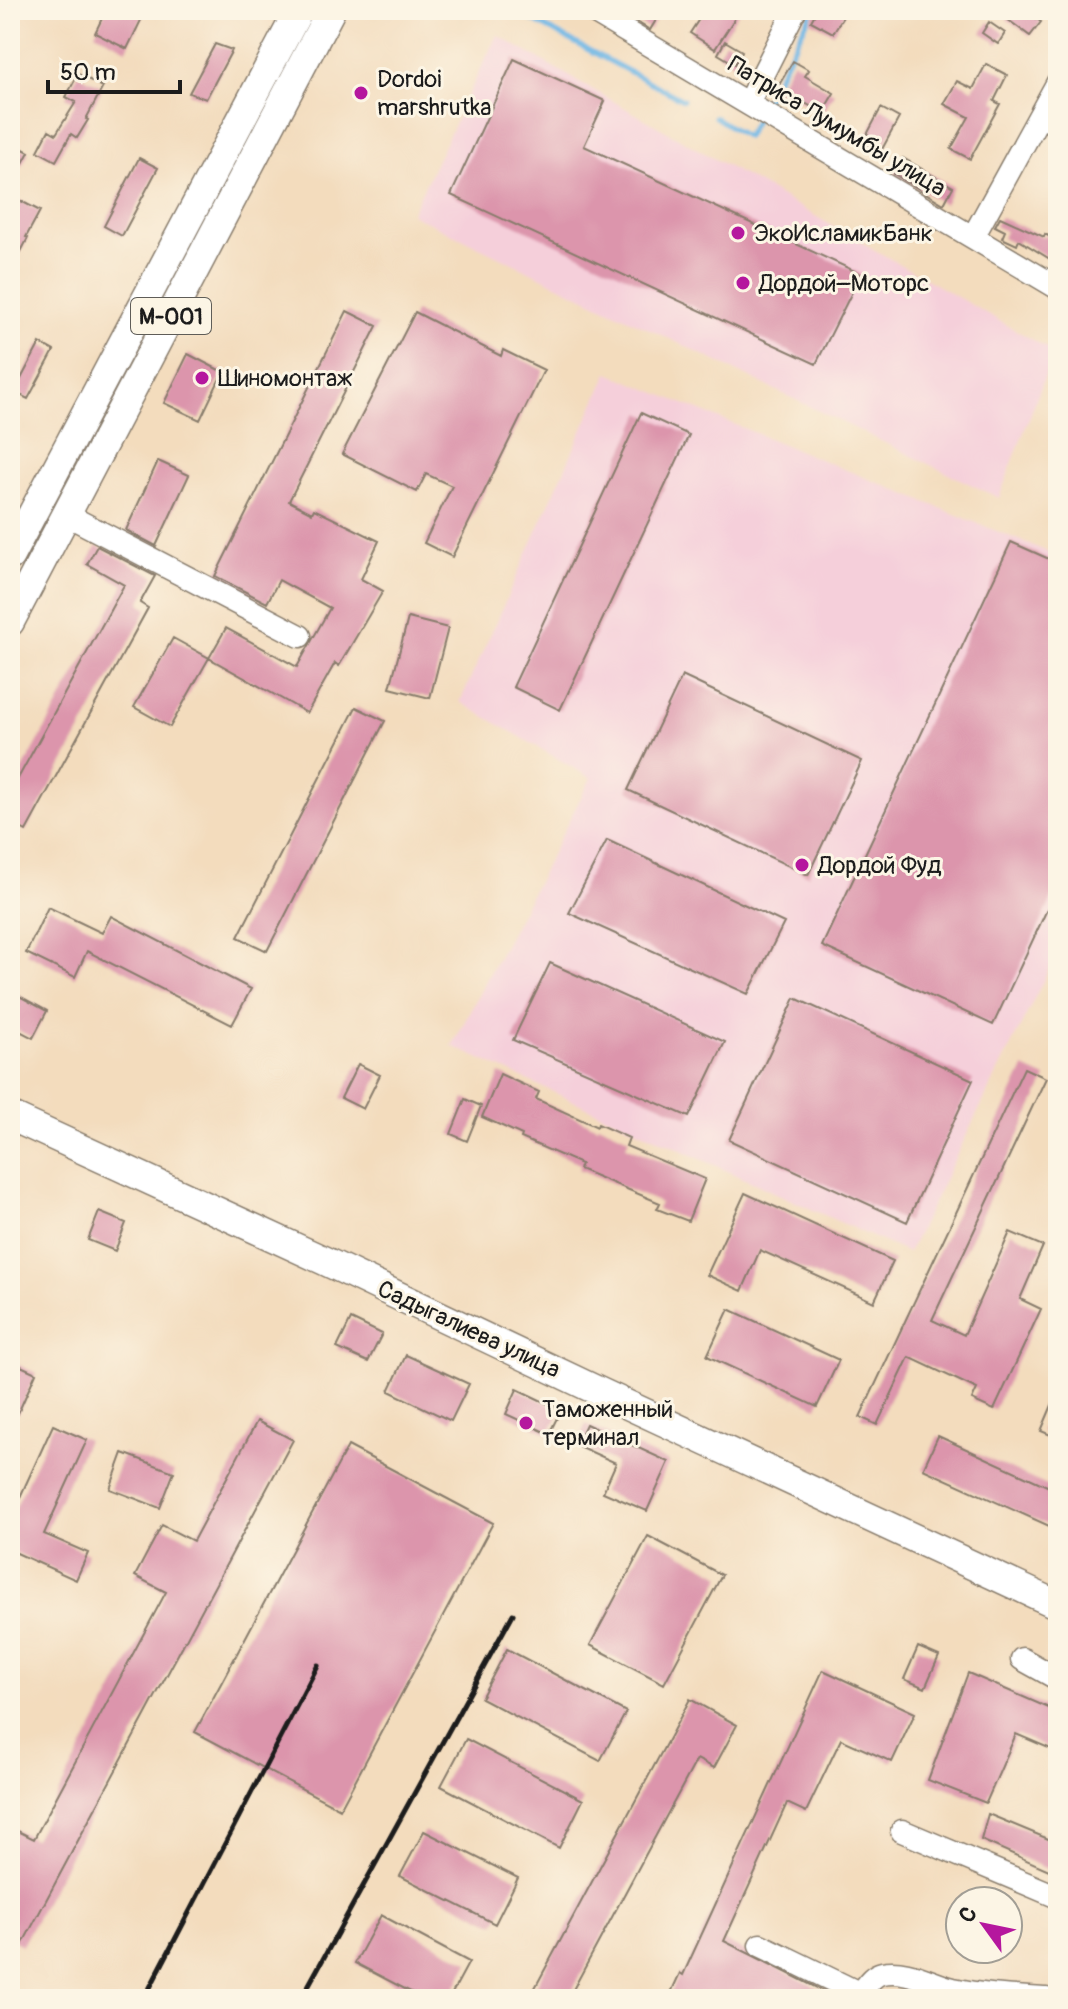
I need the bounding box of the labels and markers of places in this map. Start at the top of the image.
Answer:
place label: Dordoi marshrutka [377,65,492,122]
marker: Dordoi marshrutka [352,84,370,102]
place label: ЭкоИсламикБанк [754,219,933,248]
marker: ЭкоИсламикБанк [729,224,747,242]
place label: Дордой–Моторс [758,269,929,298]
marker: Дордой–Моторс [734,274,752,292]
place label: Шиномонтаж [218,364,353,393]
marker: Шиномонтаж [193,369,211,387]
place label: Дордой Фуд [817,851,942,880]
marker: Дордой Фуд [793,856,811,874]
place label: Таможенный терминал [542,1395,673,1452]
marker: Таможенный терминал [517,1414,535,1432]

